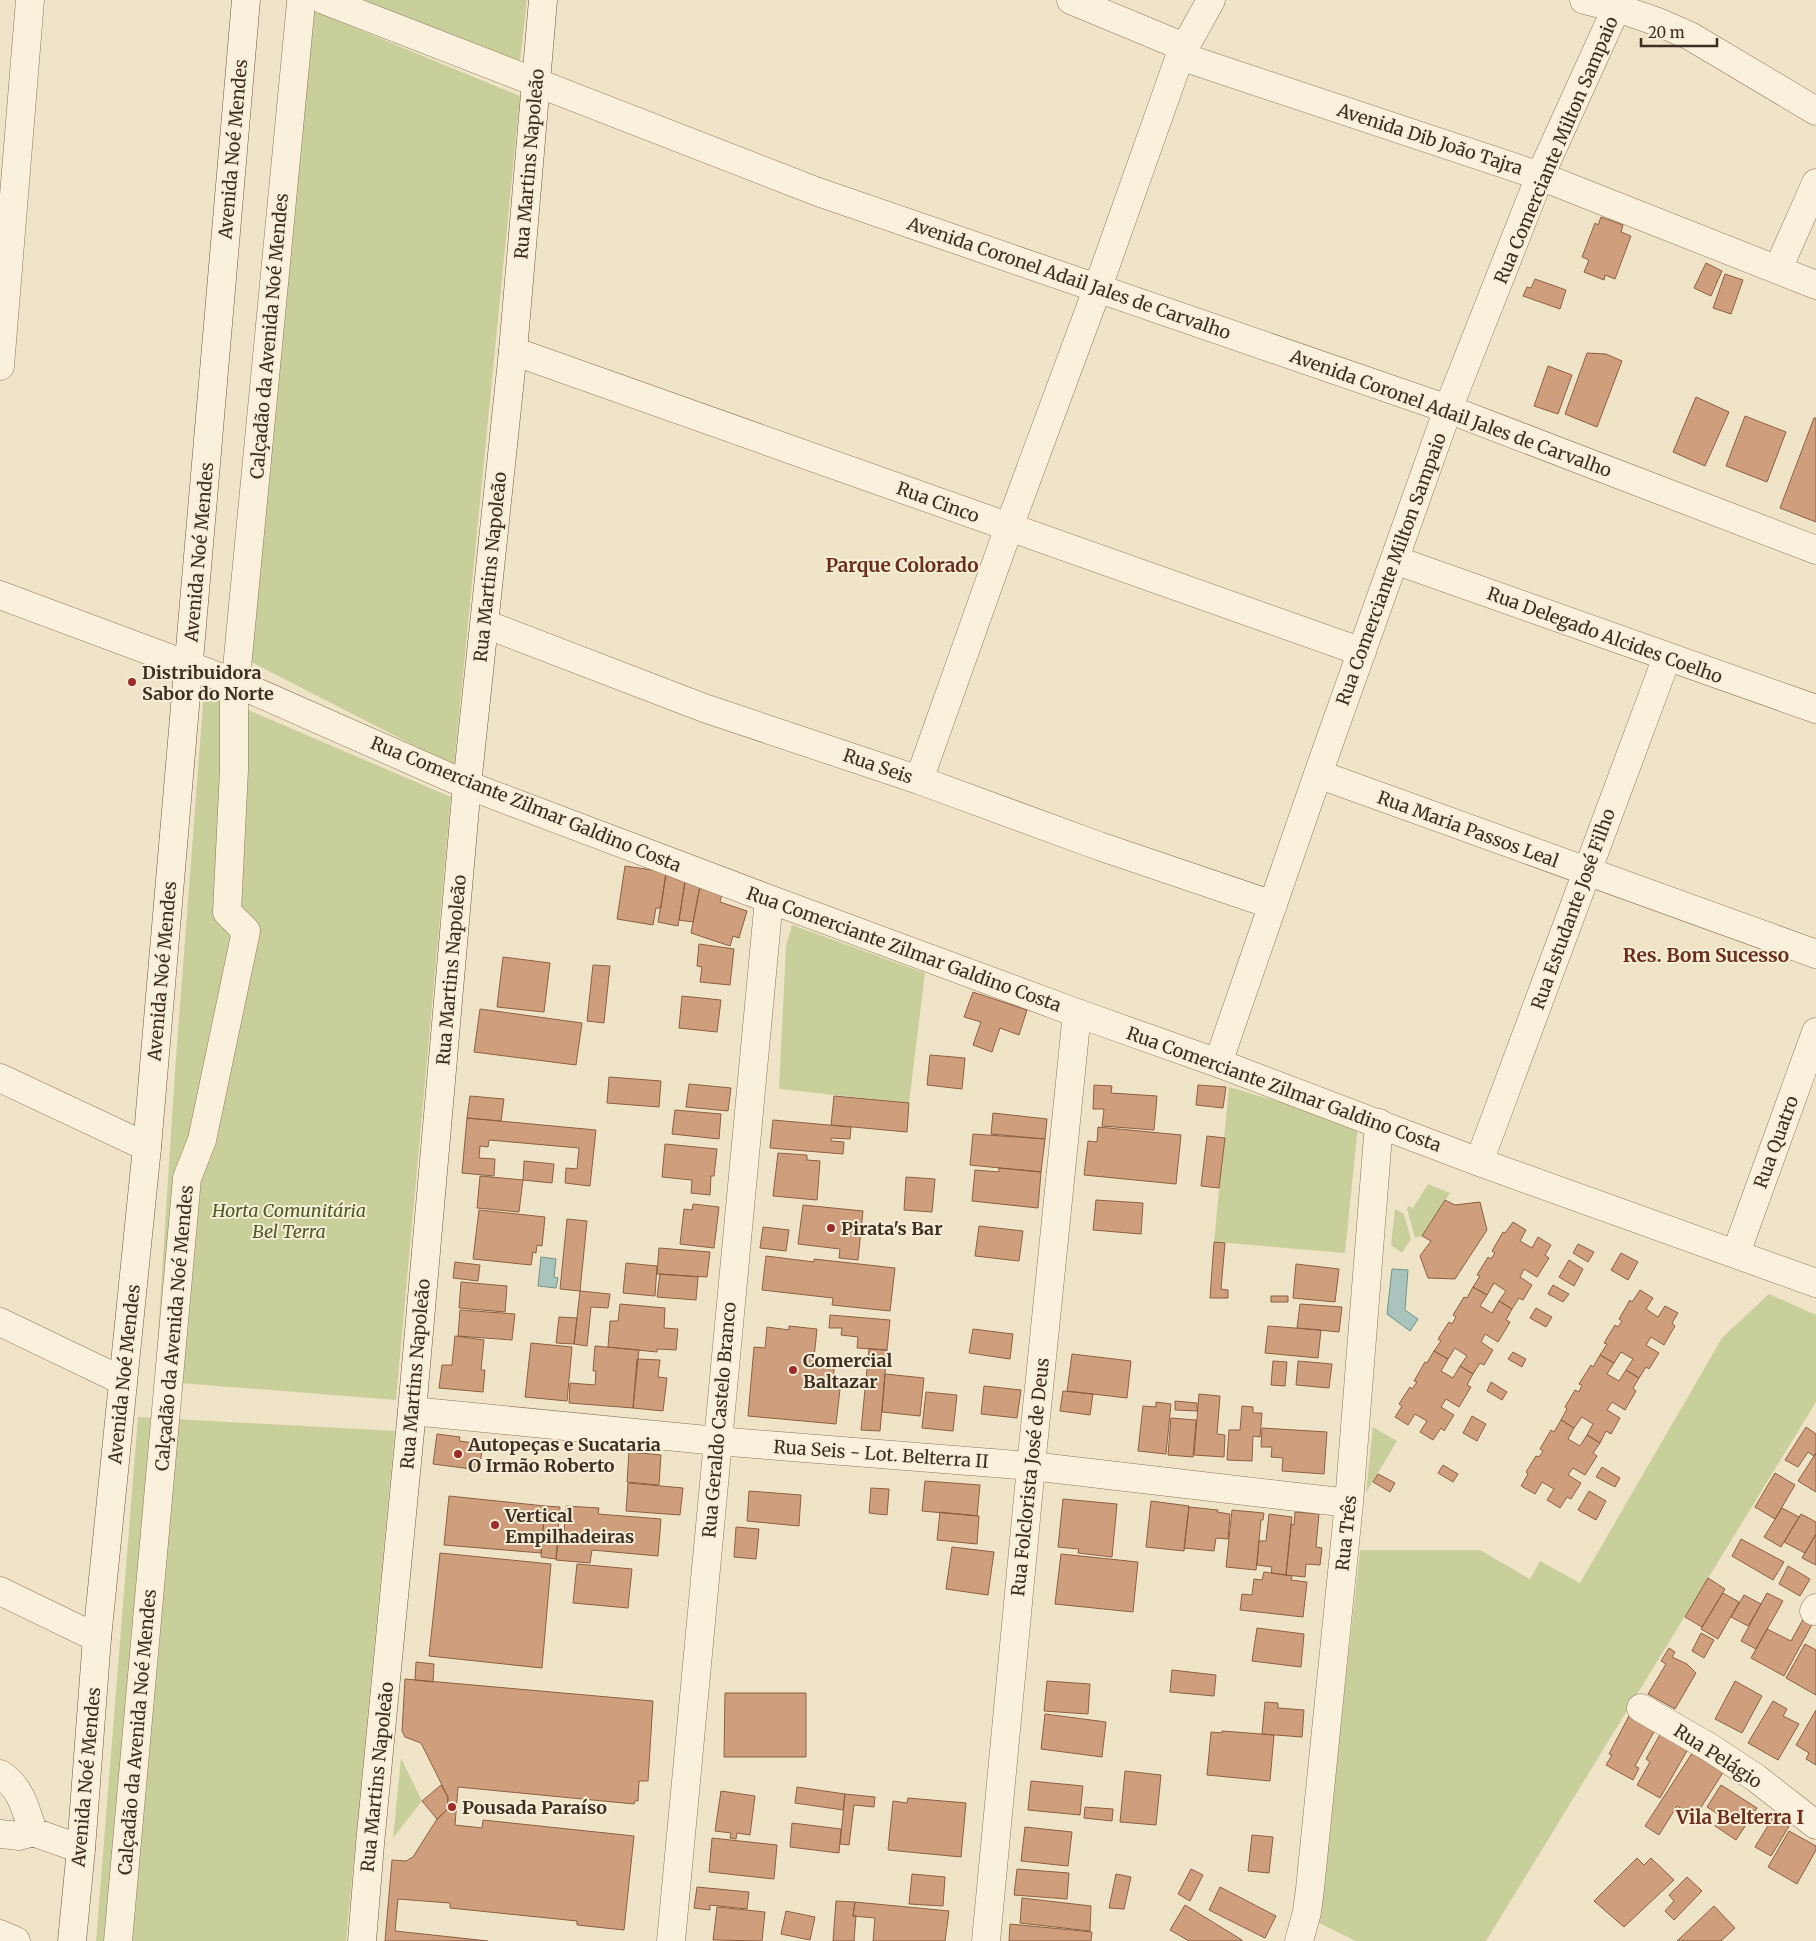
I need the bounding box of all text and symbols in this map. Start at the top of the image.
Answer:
street label: Rua Comerciante Milton Sampaio [1489,13,1623,287]
scale bar [1641,15,1717,47]
text: 20 m [1648,23,1685,42]
street label: Avenida Noé Mendes [214,58,252,241]
street label: Rua Martins Napoleão [509,68,549,260]
street label: Avenida Dib João Tajra [1333,98,1526,180]
street label: Calçadão da Avenida Noé Mendes [245,192,293,480]
street label: Avenida Coronel Adail Jales de Carvalho [903,211,1234,344]
street label: Avenida Coronel Adail Jales de Carvalho [1286,344,1615,482]
street label: Rua Comerciante Milton Sampaio [1331,430,1451,708]
street label: Avenida Noé Mendes [180,461,218,644]
street label: Rua Martins Napoleão [469,471,511,663]
street label: Rua Cinco [894,476,982,528]
district label: Parque Colorado [826,553,979,577]
street label: Rua Delegado Alcides Coelho [1484,582,1726,688]
place label: Distribuidora Sabor do Norte [142,661,274,705]
marker: Distribuidora Sabor do Norte [126,676,138,688]
street label: Rua Comerciante Zilmar Galdino Costa [367,731,685,877]
street label: Rua Seis [840,743,916,789]
street label: Rua Maria Passos Leal [1374,785,1562,873]
street label: Rua Estudante José Filho [1526,805,1620,1013]
street label: Rua Martins Napoleão [431,874,471,1066]
street label: Avenida Noé Mendes [143,880,181,1063]
street label: Rua Comerciante Zilmar Galdino Costa [744,881,1065,1017]
district label: Res. Bom Sucesso [1623,943,1789,967]
street label: Rua Comerciante Zilmar Galdino Costa [1124,1021,1445,1157]
street label: Rua Quatro [1749,1093,1803,1191]
street label: Calçadão da Avenida Noé Mendes [150,1184,198,1472]
park label: Horta Comunitária Bel Terra [211,1199,366,1243]
place label: Pirata's Bar [841,1217,943,1240]
marker: Pirata's Bar [825,1222,837,1234]
street label: Rua Martins Napoleão [395,1278,435,1470]
street label: Avenida Noé Mendes [103,1283,145,1466]
street label: Rua Geraldo Castelo Branco [697,1301,741,1539]
place label: Comercial Baltazar [803,1349,893,1393]
street label: Rua Folclorista José de Deus [1006,1356,1054,1597]
marker: Comercial Baltazar [787,1364,799,1376]
place label: Autopeças e Sucataria O Irmão Roberto [467,1433,661,1477]
street label: Rua Seis - Lot. Belterra II [773,1435,989,1473]
marker: Autopeças e Sucataria O Irmão Roberto [452,1448,464,1460]
street label: Rua Três [1331,1494,1361,1572]
place label: Vertical Empilhadeiras [504,1504,634,1548]
marker: Vertical Empilhadeiras [489,1519,501,1531]
street label: Calçadão da Avenida Noé Mendes [113,1588,161,1876]
street label: Rua Martins Napoleão [356,1681,398,1873]
street label: Avenida Noé Mendes [67,1686,105,1869]
street label: Rua Pelágio [1670,1719,1766,1793]
place label: Pousada Paraíso [462,1796,607,1819]
marker: Pousada Paraíso [446,1801,458,1813]
district label: Vila Belterra I [1675,1805,1804,1829]

